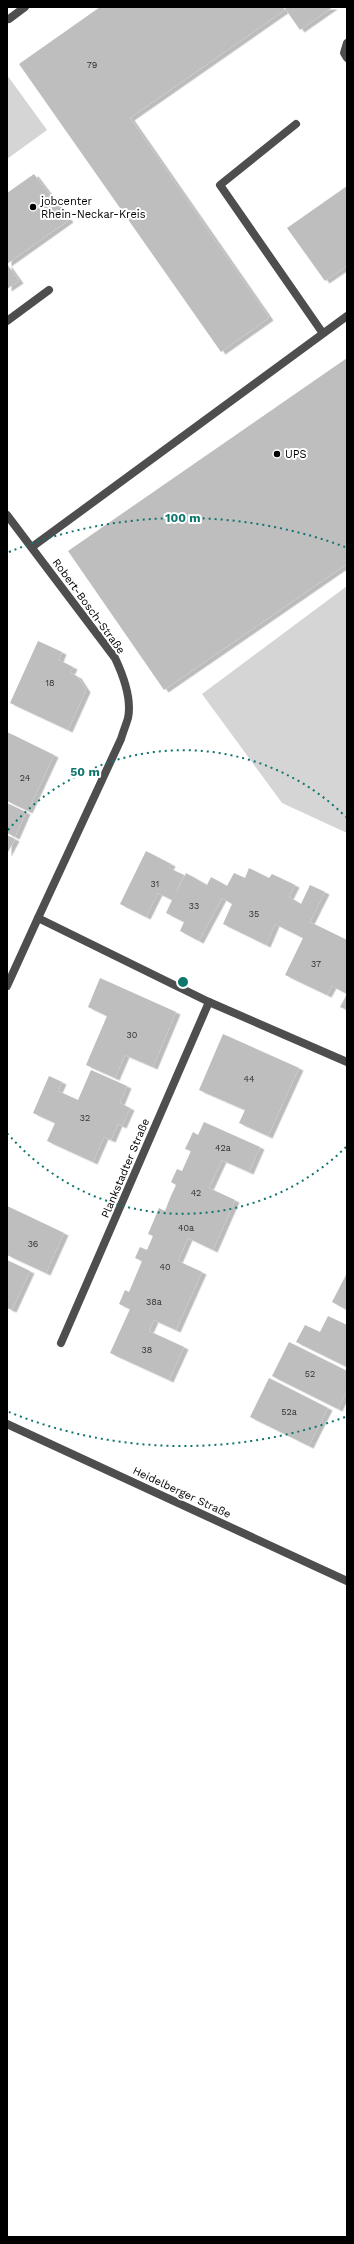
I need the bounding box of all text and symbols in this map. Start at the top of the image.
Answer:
house number: 79 [87,60,97,70]
place label: jobcenter Rhein-Neckar-Kreis [40,195,146,221]
marker: jobcenter Rhein-Neckar-Kreis [28,202,38,212]
place label: UPS [285,448,307,461]
marker: UPS [272,449,282,459]
text: 100 m [165,511,201,525]
street label: Robert-Bosch-Straße [50,556,127,656]
house number: 18 [45,678,55,688]
text: 50 m [70,765,100,779]
house number: 24 [20,773,31,783]
house number: 31 [151,879,159,889]
house number: 33 [189,901,199,911]
house number: 35 [249,909,259,919]
house number: 37 [311,959,321,969]
centre of rings [176,975,190,989]
house number: 30 [127,1030,138,1040]
house number: 44 [244,1074,255,1084]
house number: 32 [80,1113,90,1123]
street label: Plankstadter Straße [99,1116,152,1220]
house number: 42a [215,1143,231,1153]
house number: 42 [191,1188,201,1198]
house number: 40a [178,1223,194,1233]
house number: 36 [28,1239,38,1249]
house number: 40 [159,1262,171,1272]
house number: 38a [146,1297,162,1307]
house number: 38 [142,1345,152,1355]
house number: 52 [305,1369,315,1379]
house number: 52a [281,1407,297,1417]
street label: Heidelberger Straße [131,1464,233,1521]

